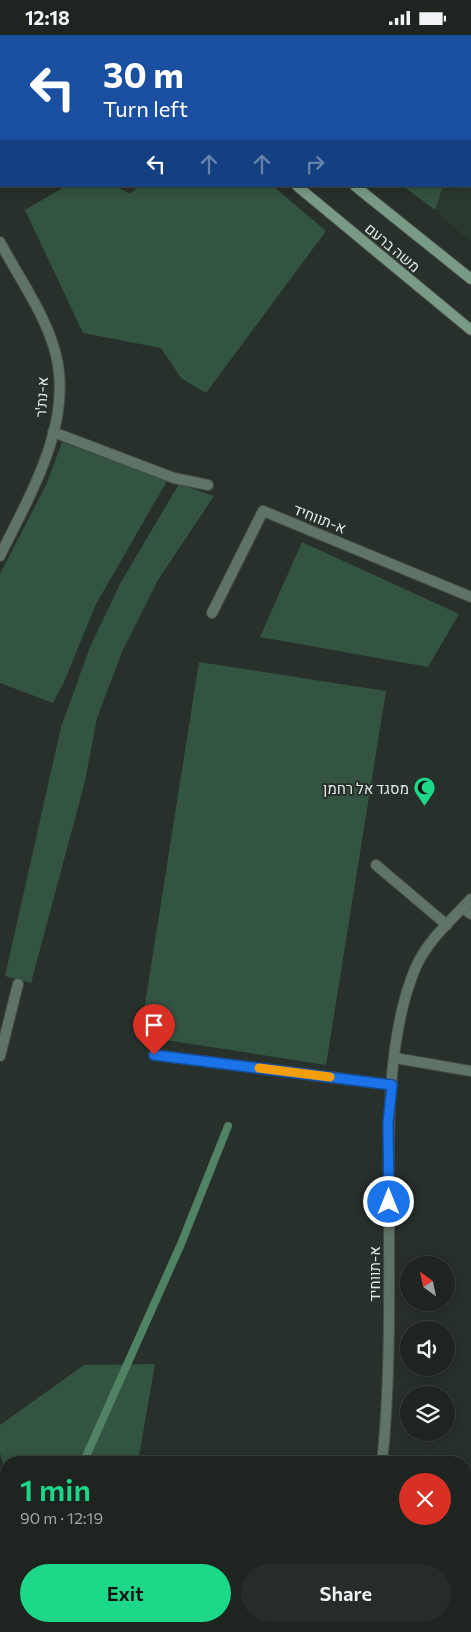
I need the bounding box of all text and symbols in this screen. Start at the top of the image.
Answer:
text: 12:18 [25,6,70,29]
text: 30 m [103,52,184,95]
icon: left [20,55,85,120]
text: Turn left [103,95,188,122]
icon: left [142,150,170,178]
icon: ahead [195,150,223,178]
icon: ahead [248,150,276,178]
icon: right [301,150,329,178]
street label: משה ברעם [362,219,424,275]
street label: א-נת'ר [31,376,51,418]
street label: א-תווחיד [291,499,349,537]
mosque icon: מסגד אל רחמן [413,776,437,807]
place label: מסגד אל רחמן [323,779,409,797]
pin [133,1004,175,1055]
icon: arrive [140,1011,168,1039]
position arrow [362,1175,414,1227]
street label: א-תווחיד [365,1246,383,1302]
north arrow [400,1256,455,1311]
map controls [400,1256,455,1441]
button: sound [400,1321,455,1376]
button: layers [400,1386,455,1441]
text: 1 min [20,1470,91,1507]
button: close [399,1473,451,1525]
text: 90 m · 12:19 [20,1508,103,1527]
button: Exit [20,1564,231,1622]
button: Share [241,1564,451,1622]

